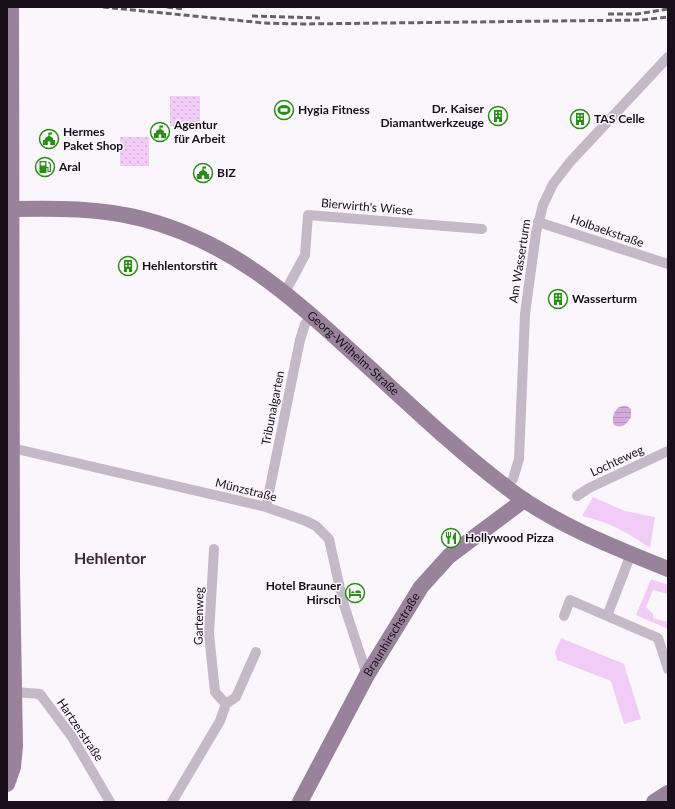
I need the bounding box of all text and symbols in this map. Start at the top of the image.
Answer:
sports icon: Hygia Fitness [273,99,295,121]
place label: Dr. Kaiser Diamantwerkzeuge [381,101,485,130]
place label: Hygia Fitness [298,102,370,117]
building icon: Dr. Kaiser Diamantwerkzeuge [487,105,509,127]
building icon: TAS Celle [569,108,591,130]
place label: TAS Celle [594,111,645,126]
place label: Agentur für Arbeit [173,117,226,146]
public building icon: Agentur für Arbeit [149,121,171,143]
place label: Hermes Paket Shop [63,124,123,153]
public building icon: Hermes Paket Shop [38,128,60,150]
fuel station icon: Aral [34,156,56,178]
place label: Aral [58,159,81,174]
public building icon: BIZ [192,162,214,184]
place label: BIZ [217,165,236,180]
street label: Bierwirth's Wiese [320,195,414,218]
street label: Holbaekstraße [568,211,646,250]
street label: Am Wasserturm [505,218,534,304]
building icon: Hehlentorstift [117,255,139,277]
place label: Hehlentorstift [142,258,218,273]
building icon: Wasserturm [547,288,569,310]
place label: Wasserturm [572,291,637,306]
street label: Georg-Wilhelm-Straße [304,307,403,399]
street label: Tribunalgarten [258,369,287,447]
street label: Lochteweg [588,442,646,479]
street label: Münzstraße [214,475,278,504]
restaurant icon: Hollywood Pizza [440,527,462,549]
place label: Hollywood Pizza [465,530,554,545]
district label: Hehlentor [74,548,146,567]
place label: Hotel Brauner Hirsch [266,578,342,607]
hotel icon: Hotel Brauner Hirsch [344,582,366,604]
street label: Gartenweg [190,587,207,645]
street label: Braunhirschstraße [360,590,423,679]
street label: Hartzerstraße [54,695,107,764]

